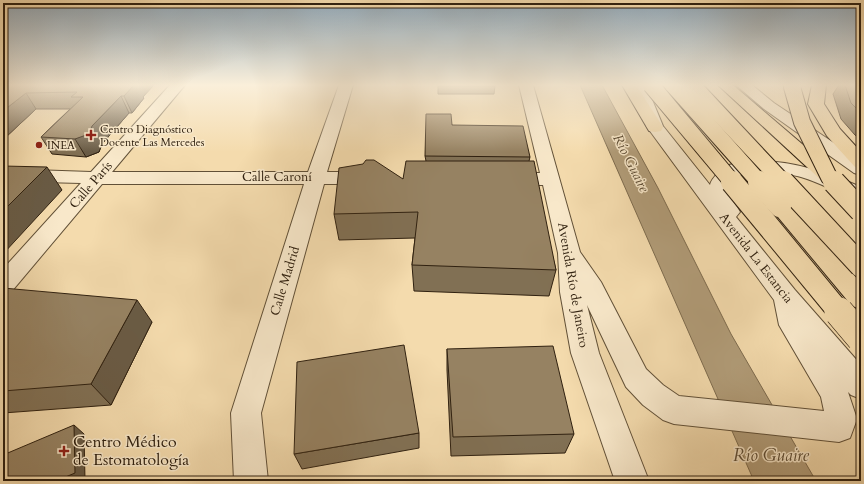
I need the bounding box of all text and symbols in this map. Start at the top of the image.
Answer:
place label: Centro Diagnóstico Docente Las Mercedes [100,122,205,150]
marker: Centro Diagnóstico Docente Las Mercedes [85,129,97,141]
water label: Río Guaire [608,131,654,196]
place label: INEA [47,138,75,153]
marker: INEA [34,140,44,150]
street label: Calle París [65,157,117,213]
street label: Calle Caroní [242,168,312,186]
street label: Avenida La Estancia [715,209,797,307]
street label: Avenida Río de Janeiro [553,221,593,349]
street label: Calle Madrid [266,244,304,318]
place label: Centro Médico de Estomatología [73,431,189,471]
water label: Río Guaire [733,444,809,467]
marker: Centro Médico de Estomatología [58,445,70,457]

